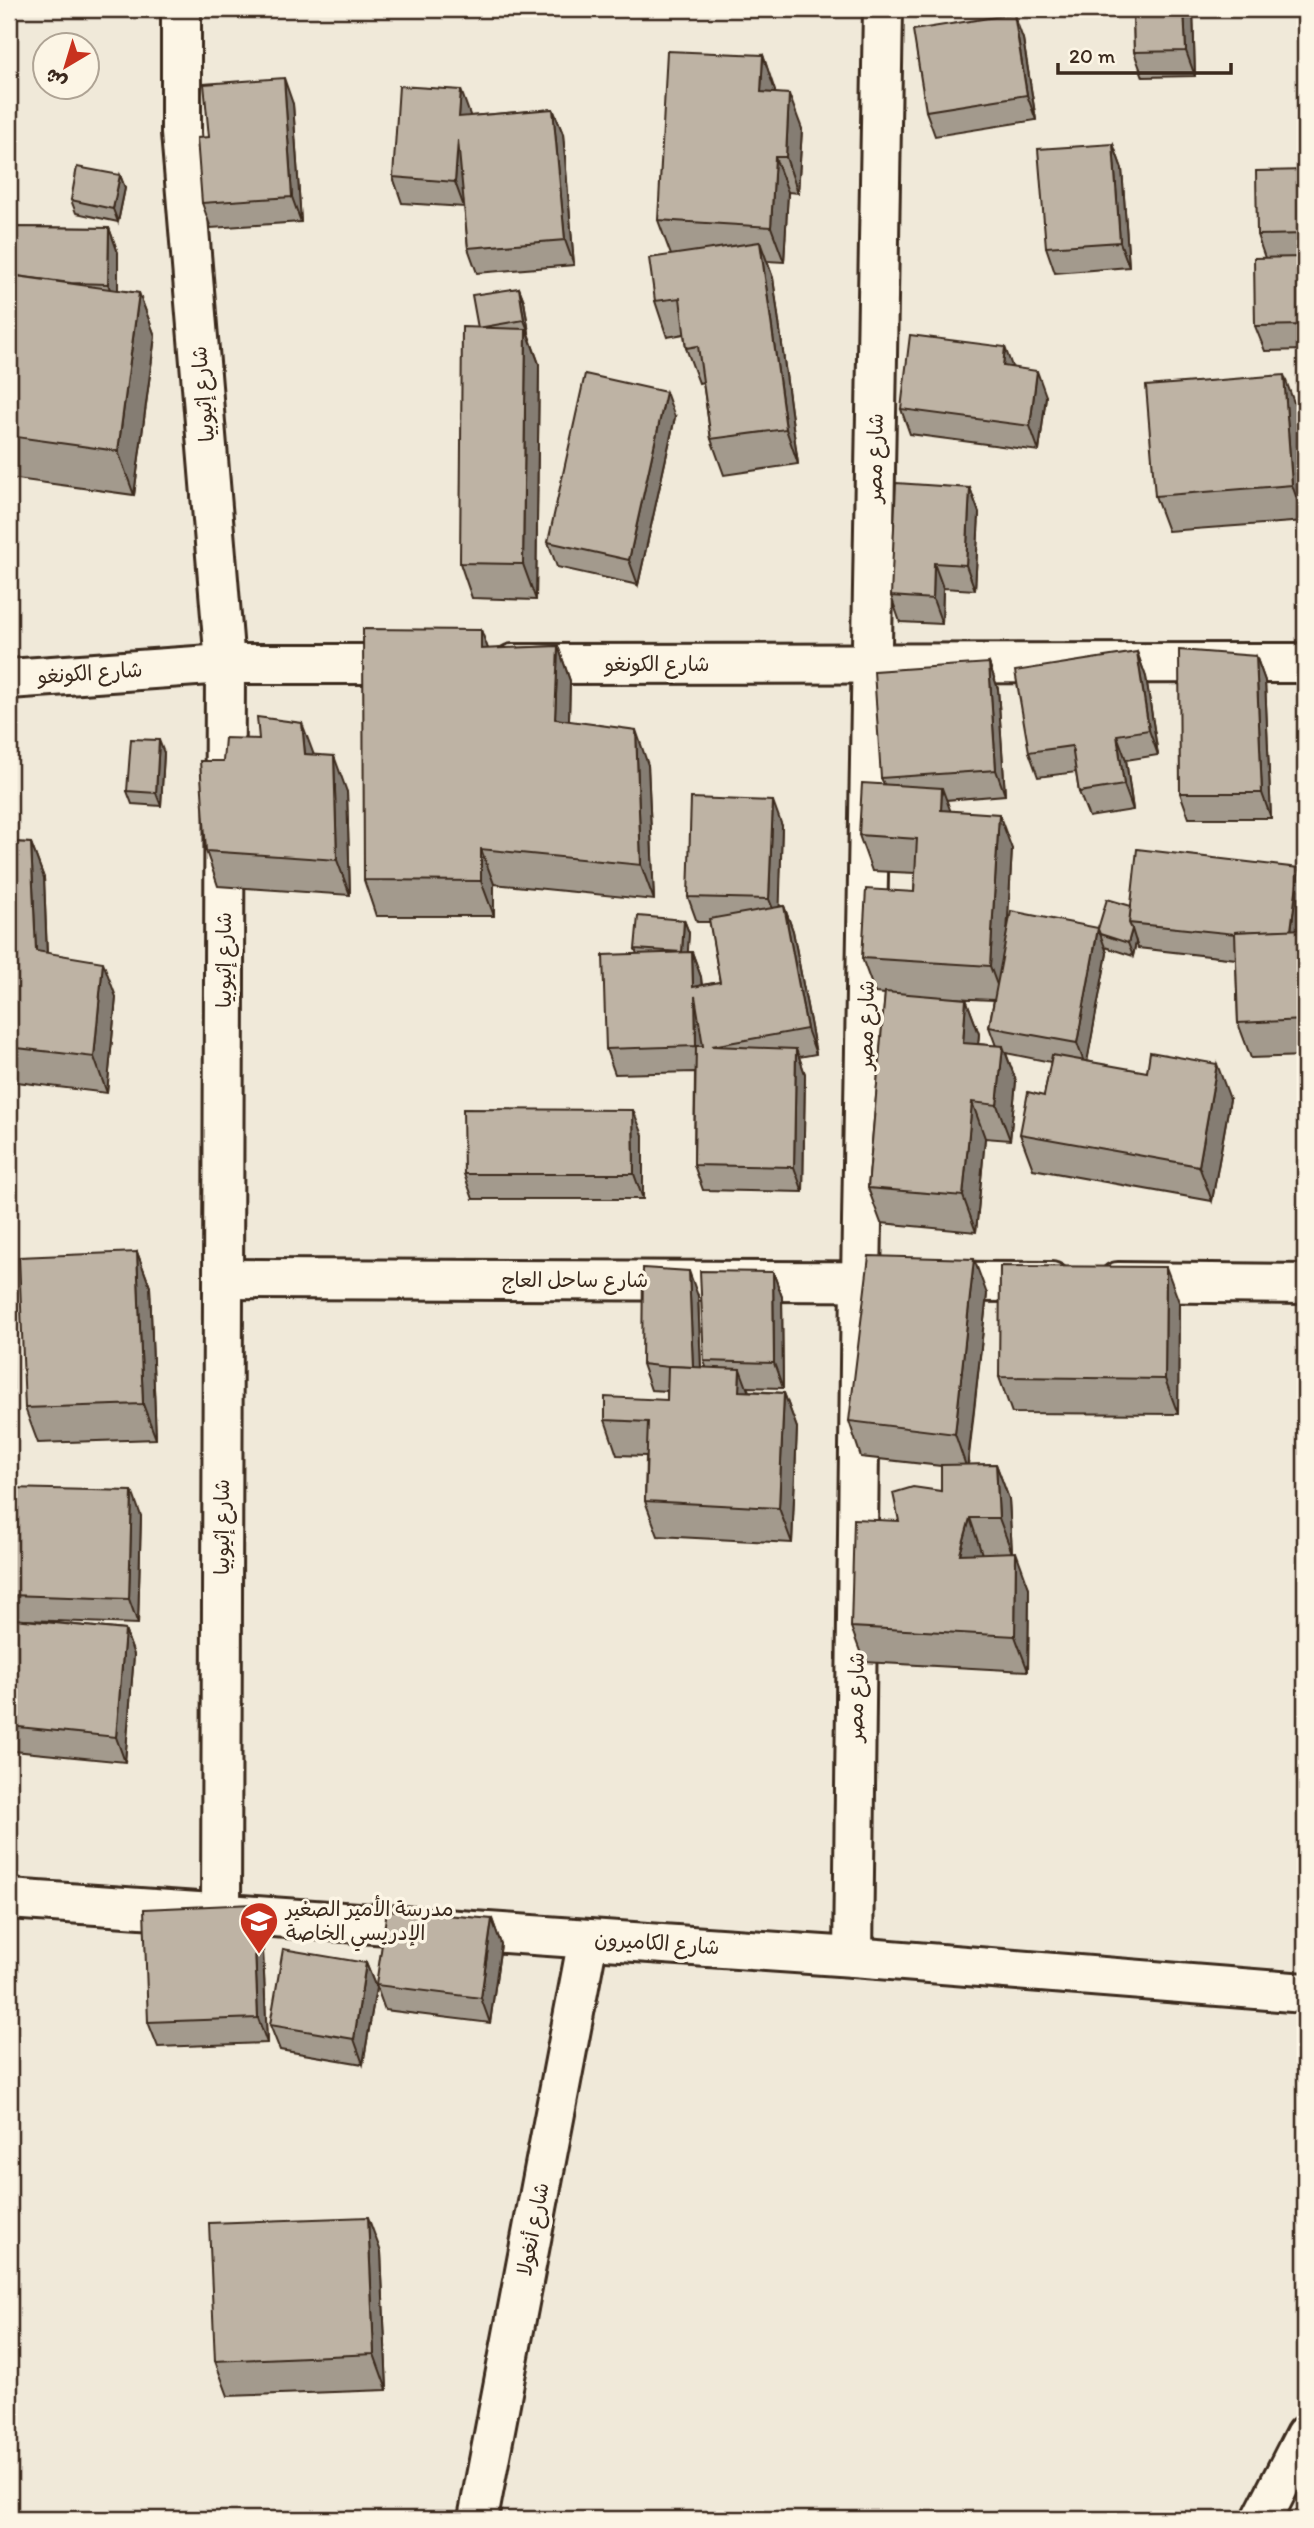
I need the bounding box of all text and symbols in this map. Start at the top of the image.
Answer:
north arrow [32,32,102,102]
scale bar [1058,32,1232,76]
text: 20 m [1069,43,1116,68]
text: ش [40,63,71,94]
street label: شارع إثيوبيا [186,345,222,443]
street label: شارع مصر [861,413,891,505]
street label: شارع الكونغو [603,651,710,679]
street label: شارع الكونغو [36,656,144,692]
street label: شارع إثيوبيا [211,912,239,1008]
street label: شارع مصر [852,980,882,1072]
street label: شارع ساحل العاج [502,1267,648,1295]
street label: شارع إثيوبيا [209,1479,237,1575]
street label: شارع مصر [842,1652,872,1744]
place label: مدرسة الأمير الصغير الإدريسي الخاصة [284,1895,454,1952]
school or university icon: مدرسة الأمير الصغير الإدريسي الخاصة [238,1900,280,1955]
street label: شارع الكاميرون [593,1926,720,1962]
street label: شارع أنغولا [511,2180,557,2278]

